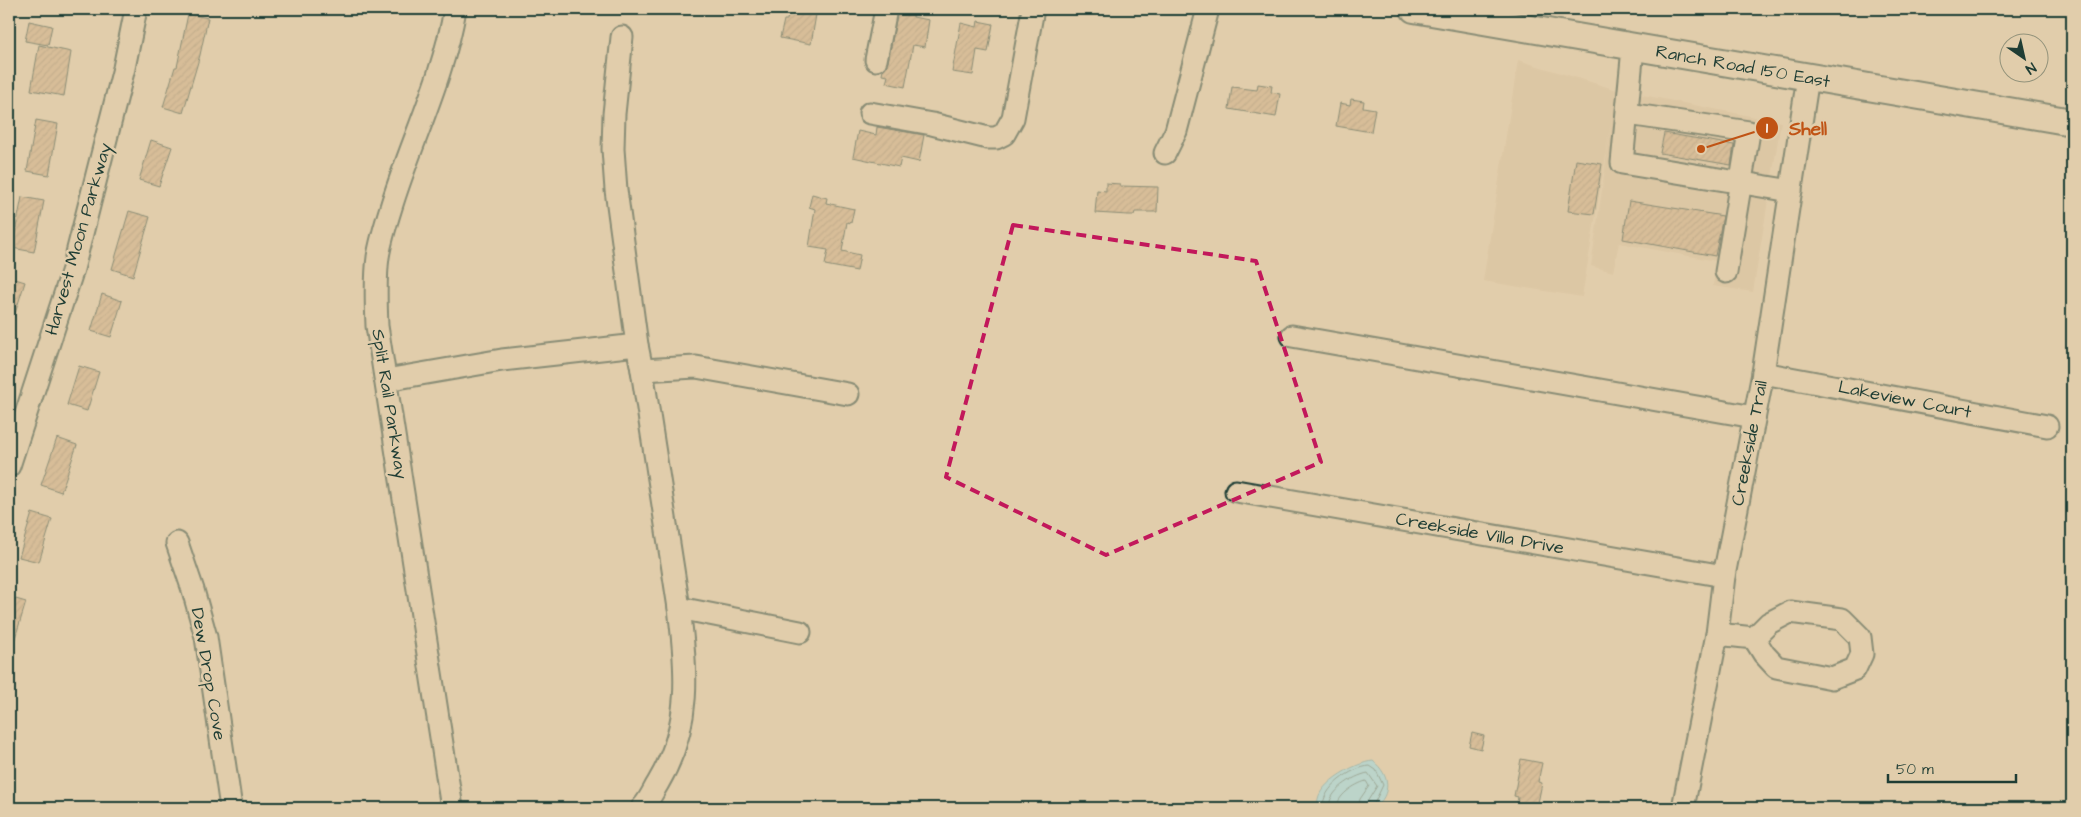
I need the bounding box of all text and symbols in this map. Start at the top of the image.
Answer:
north arrow [1998,32,2048,82]
street label: Ranch Road 150 East [1654,39,1833,94]
text: N [2021,57,2040,79]
callout: Shell [1754,111,1837,145]
text: Shell [1788,116,1827,143]
text: 1 [1766,118,1768,139]
street label: Harvest Moon Parkway [39,140,119,339]
street label: Split Rail Parkway [364,327,414,481]
street label: Lakeview Court [1836,374,1974,425]
street label: Creekside Trail [1725,378,1774,508]
street label: Creekside Villa Drive [1394,506,1566,561]
street label: Dew Drop Cove [185,606,233,743]
scale bar [1888,752,2016,784]
text: 50 m [1896,759,1934,780]

